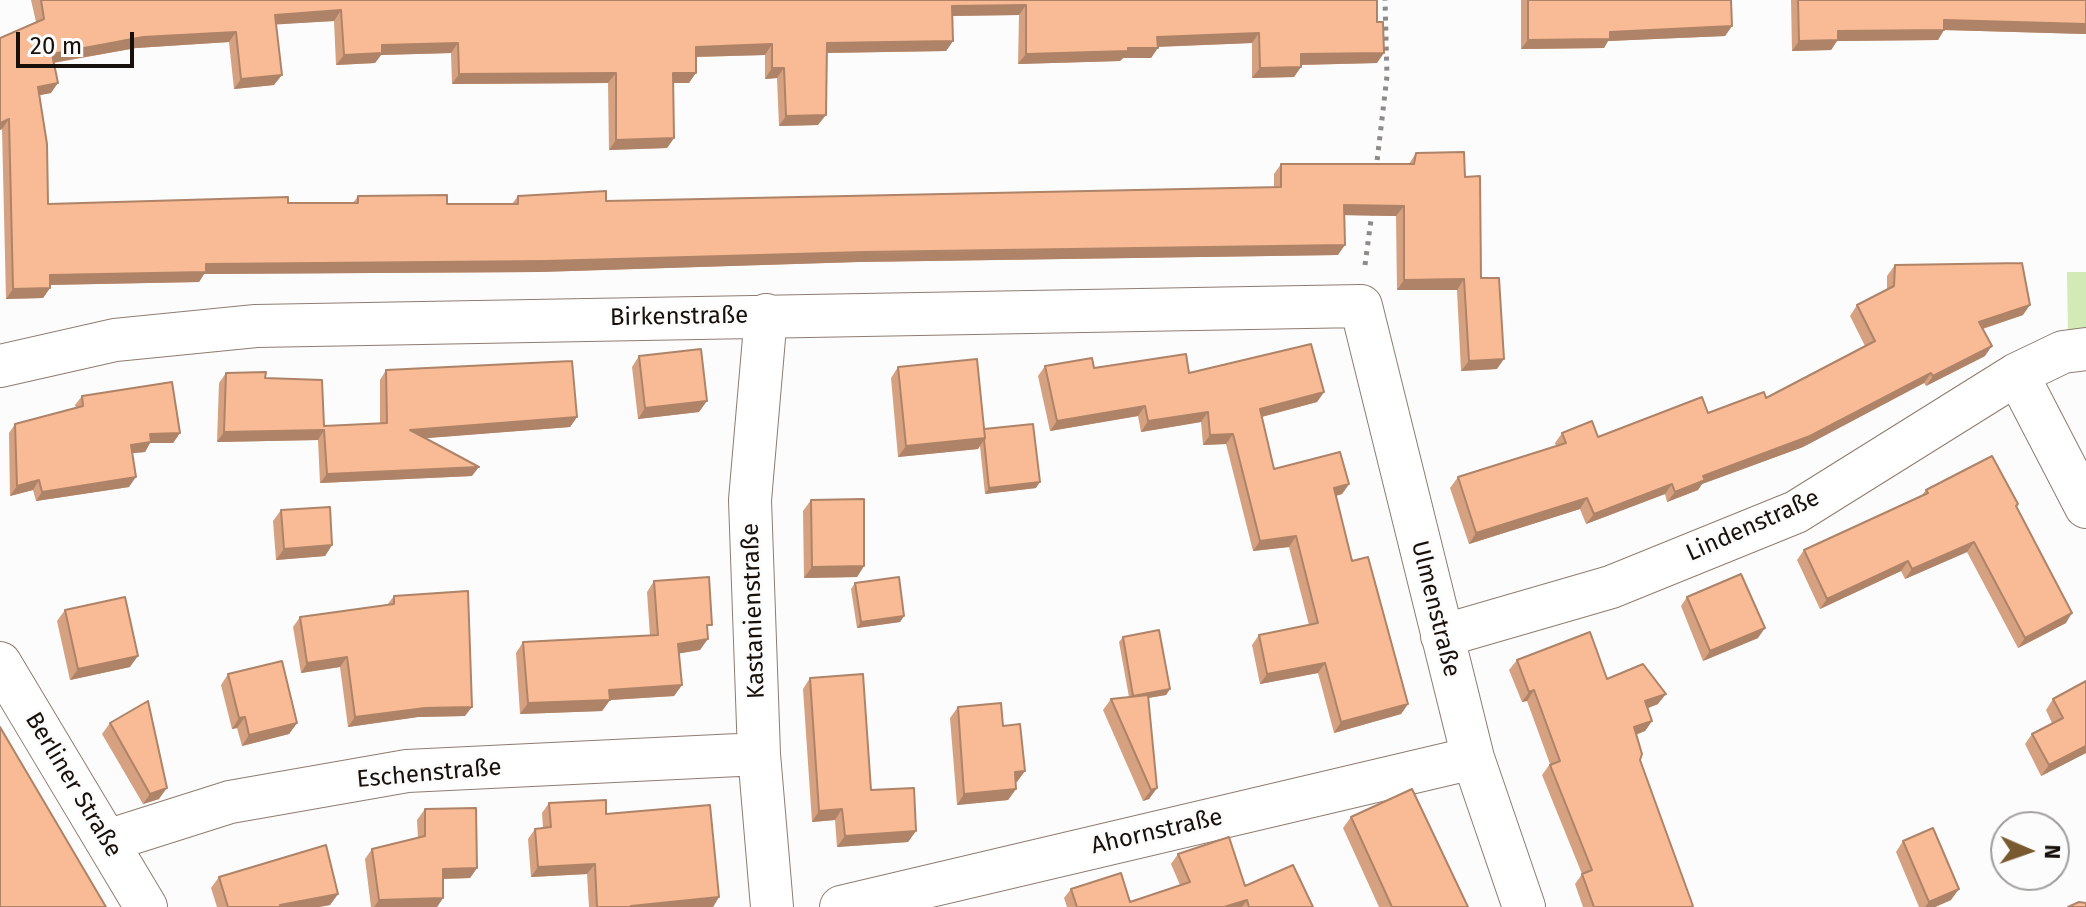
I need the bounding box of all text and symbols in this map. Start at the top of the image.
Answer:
scale bar [20,16,138,66]
text: 20 m [30,32,82,60]
street label: Birkenstraße [610,301,748,333]
street label: Lindenstraße [1682,484,1824,568]
street label: Kastanienstraße [737,522,771,700]
street label: Ulmenstraße [1404,538,1466,680]
street label: Berliner Straße [18,707,128,863]
street label: Eschenstraße [355,753,503,795]
street label: Ahornstraße [1089,803,1225,861]
north arrow [1990,811,2070,891]
text: N [2039,844,2066,860]

